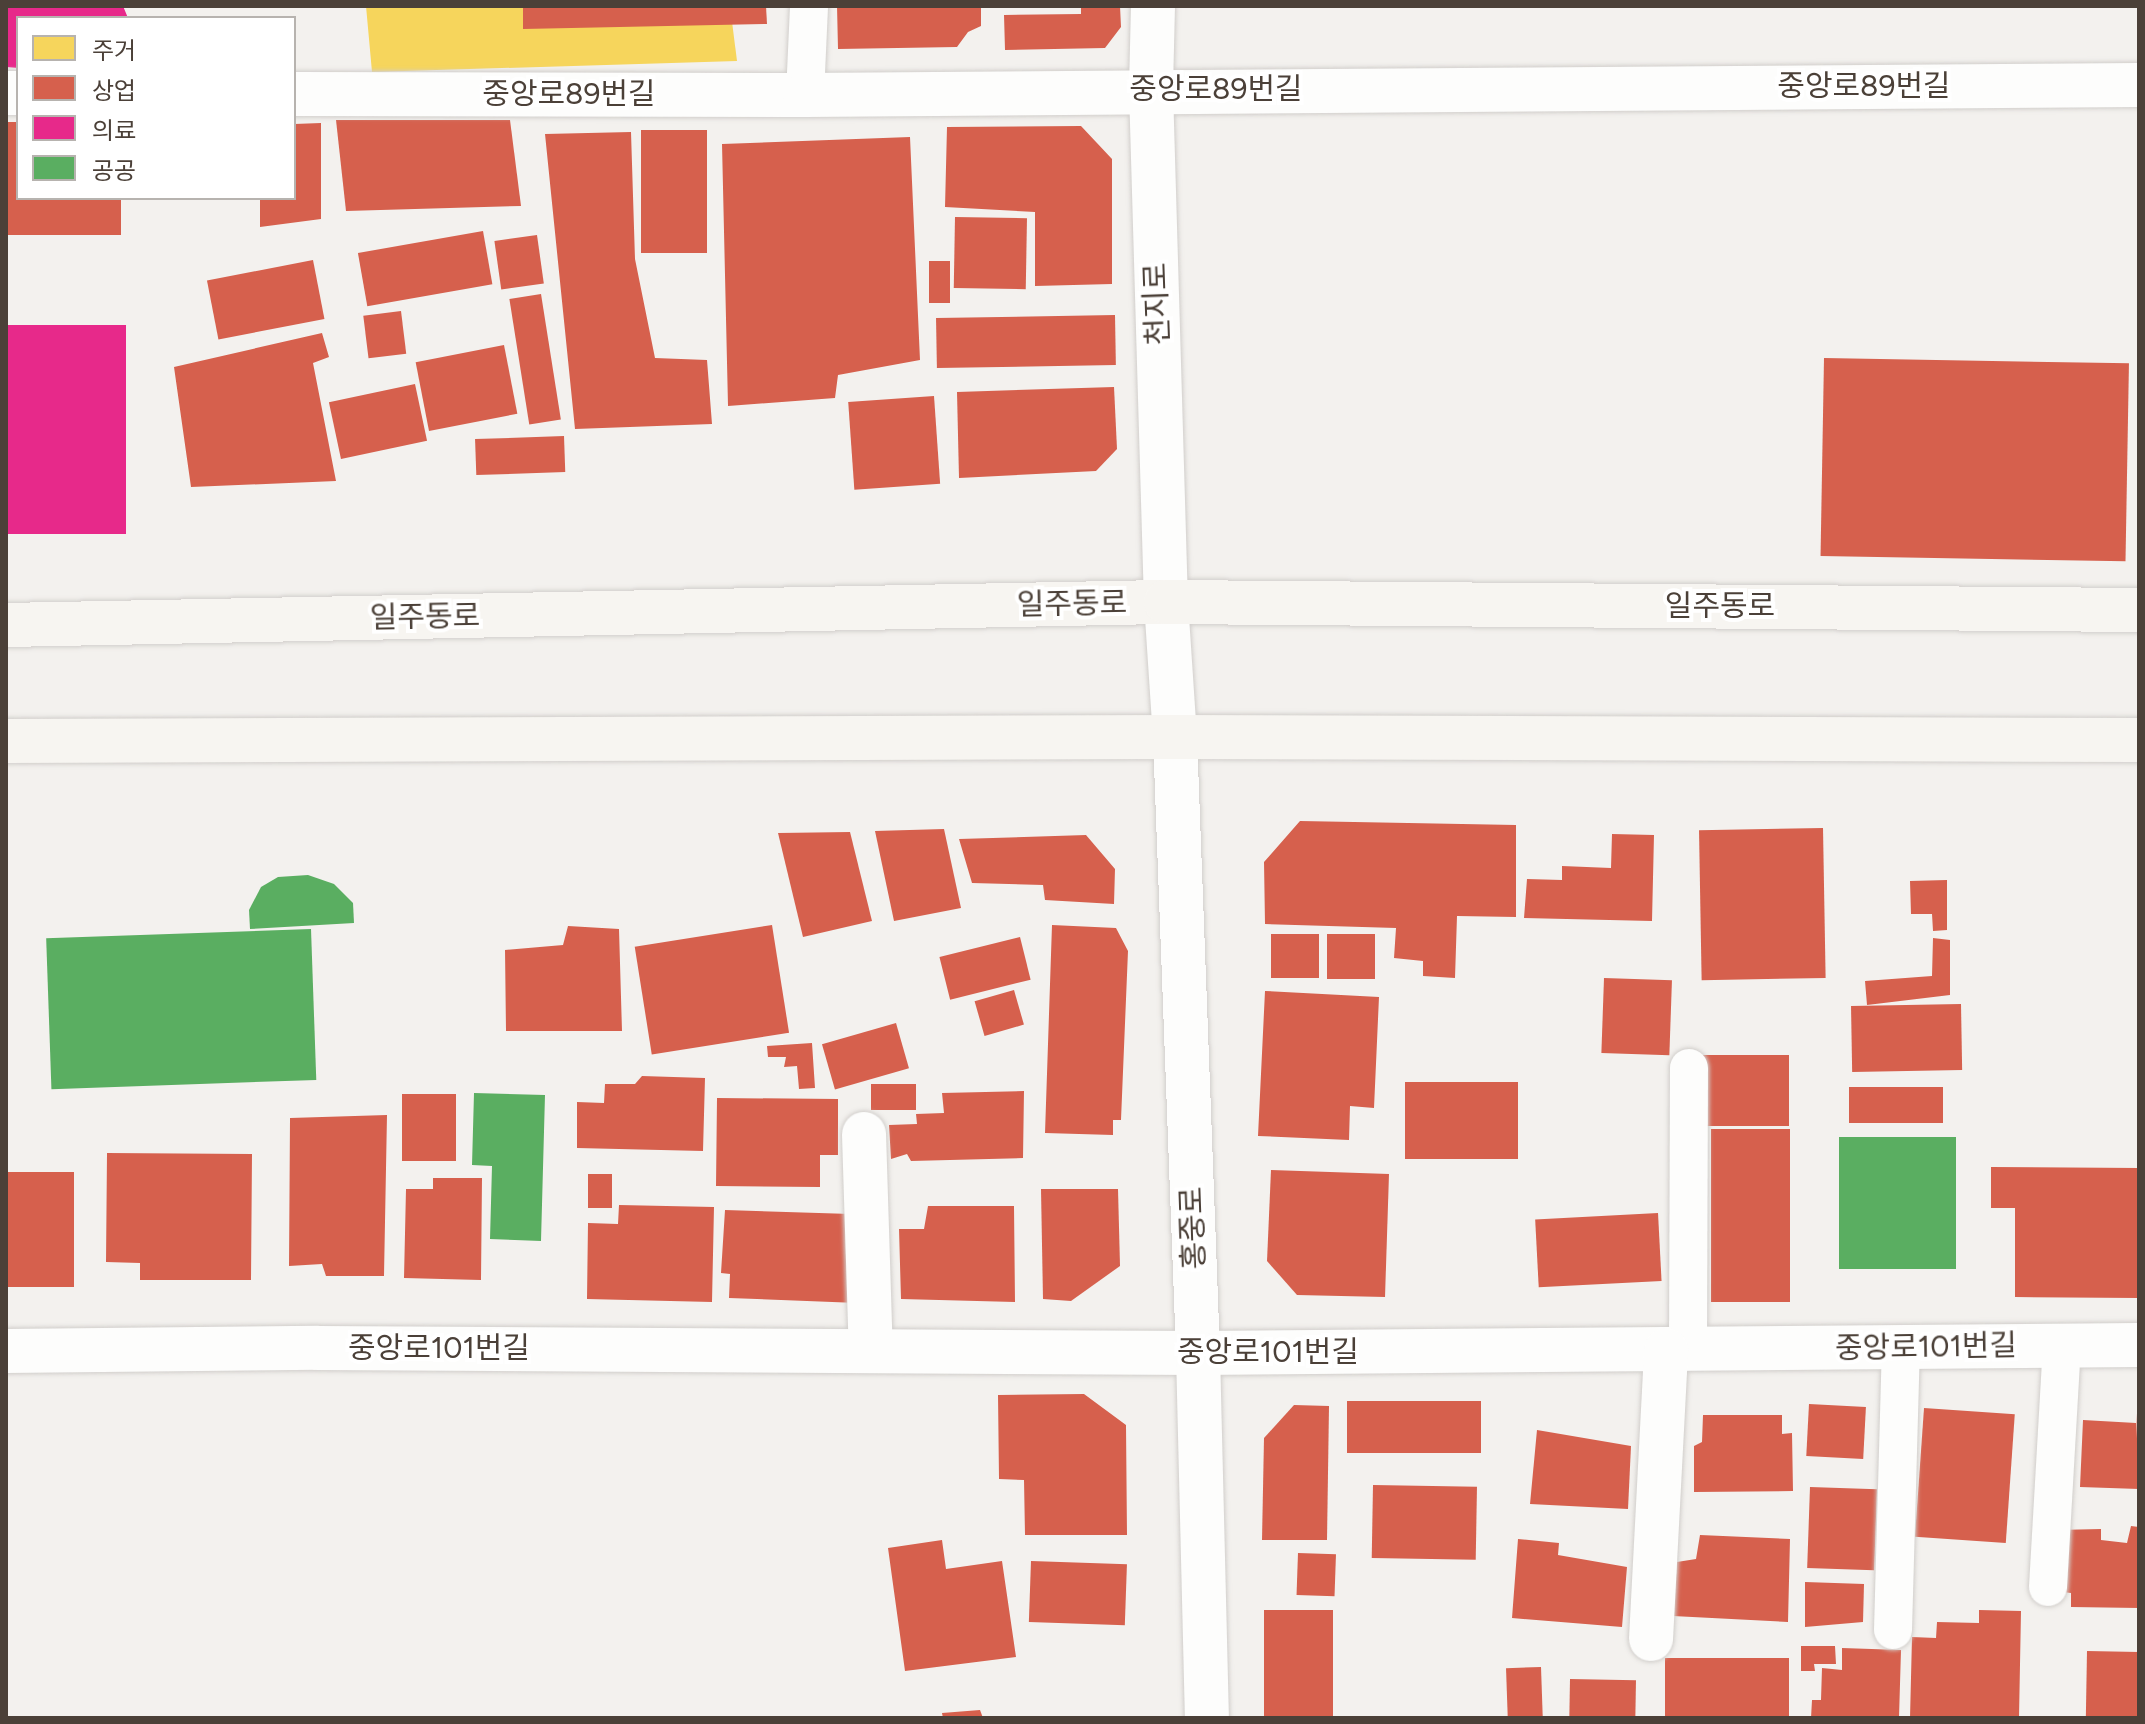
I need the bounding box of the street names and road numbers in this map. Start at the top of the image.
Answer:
street label: 중앙로89번길 [1777,68,1951,104]
street label: 중앙로89번길 [1129,71,1303,107]
street label: 중앙로89번길 [482,76,656,112]
street label: 천지로 [1138,262,1176,346]
street label: 일주동로 [1016,585,1128,623]
street label: 일주동로 [1665,588,1775,624]
street label: 일주동로 [369,598,481,636]
street label: 홍중로 [1174,1186,1212,1270]
street label: 중앙로101번길 [1835,1327,2017,1367]
street label: 중앙로101번길 [348,1330,530,1366]
street label: 중앙로101번길 [1177,1334,1359,1370]

